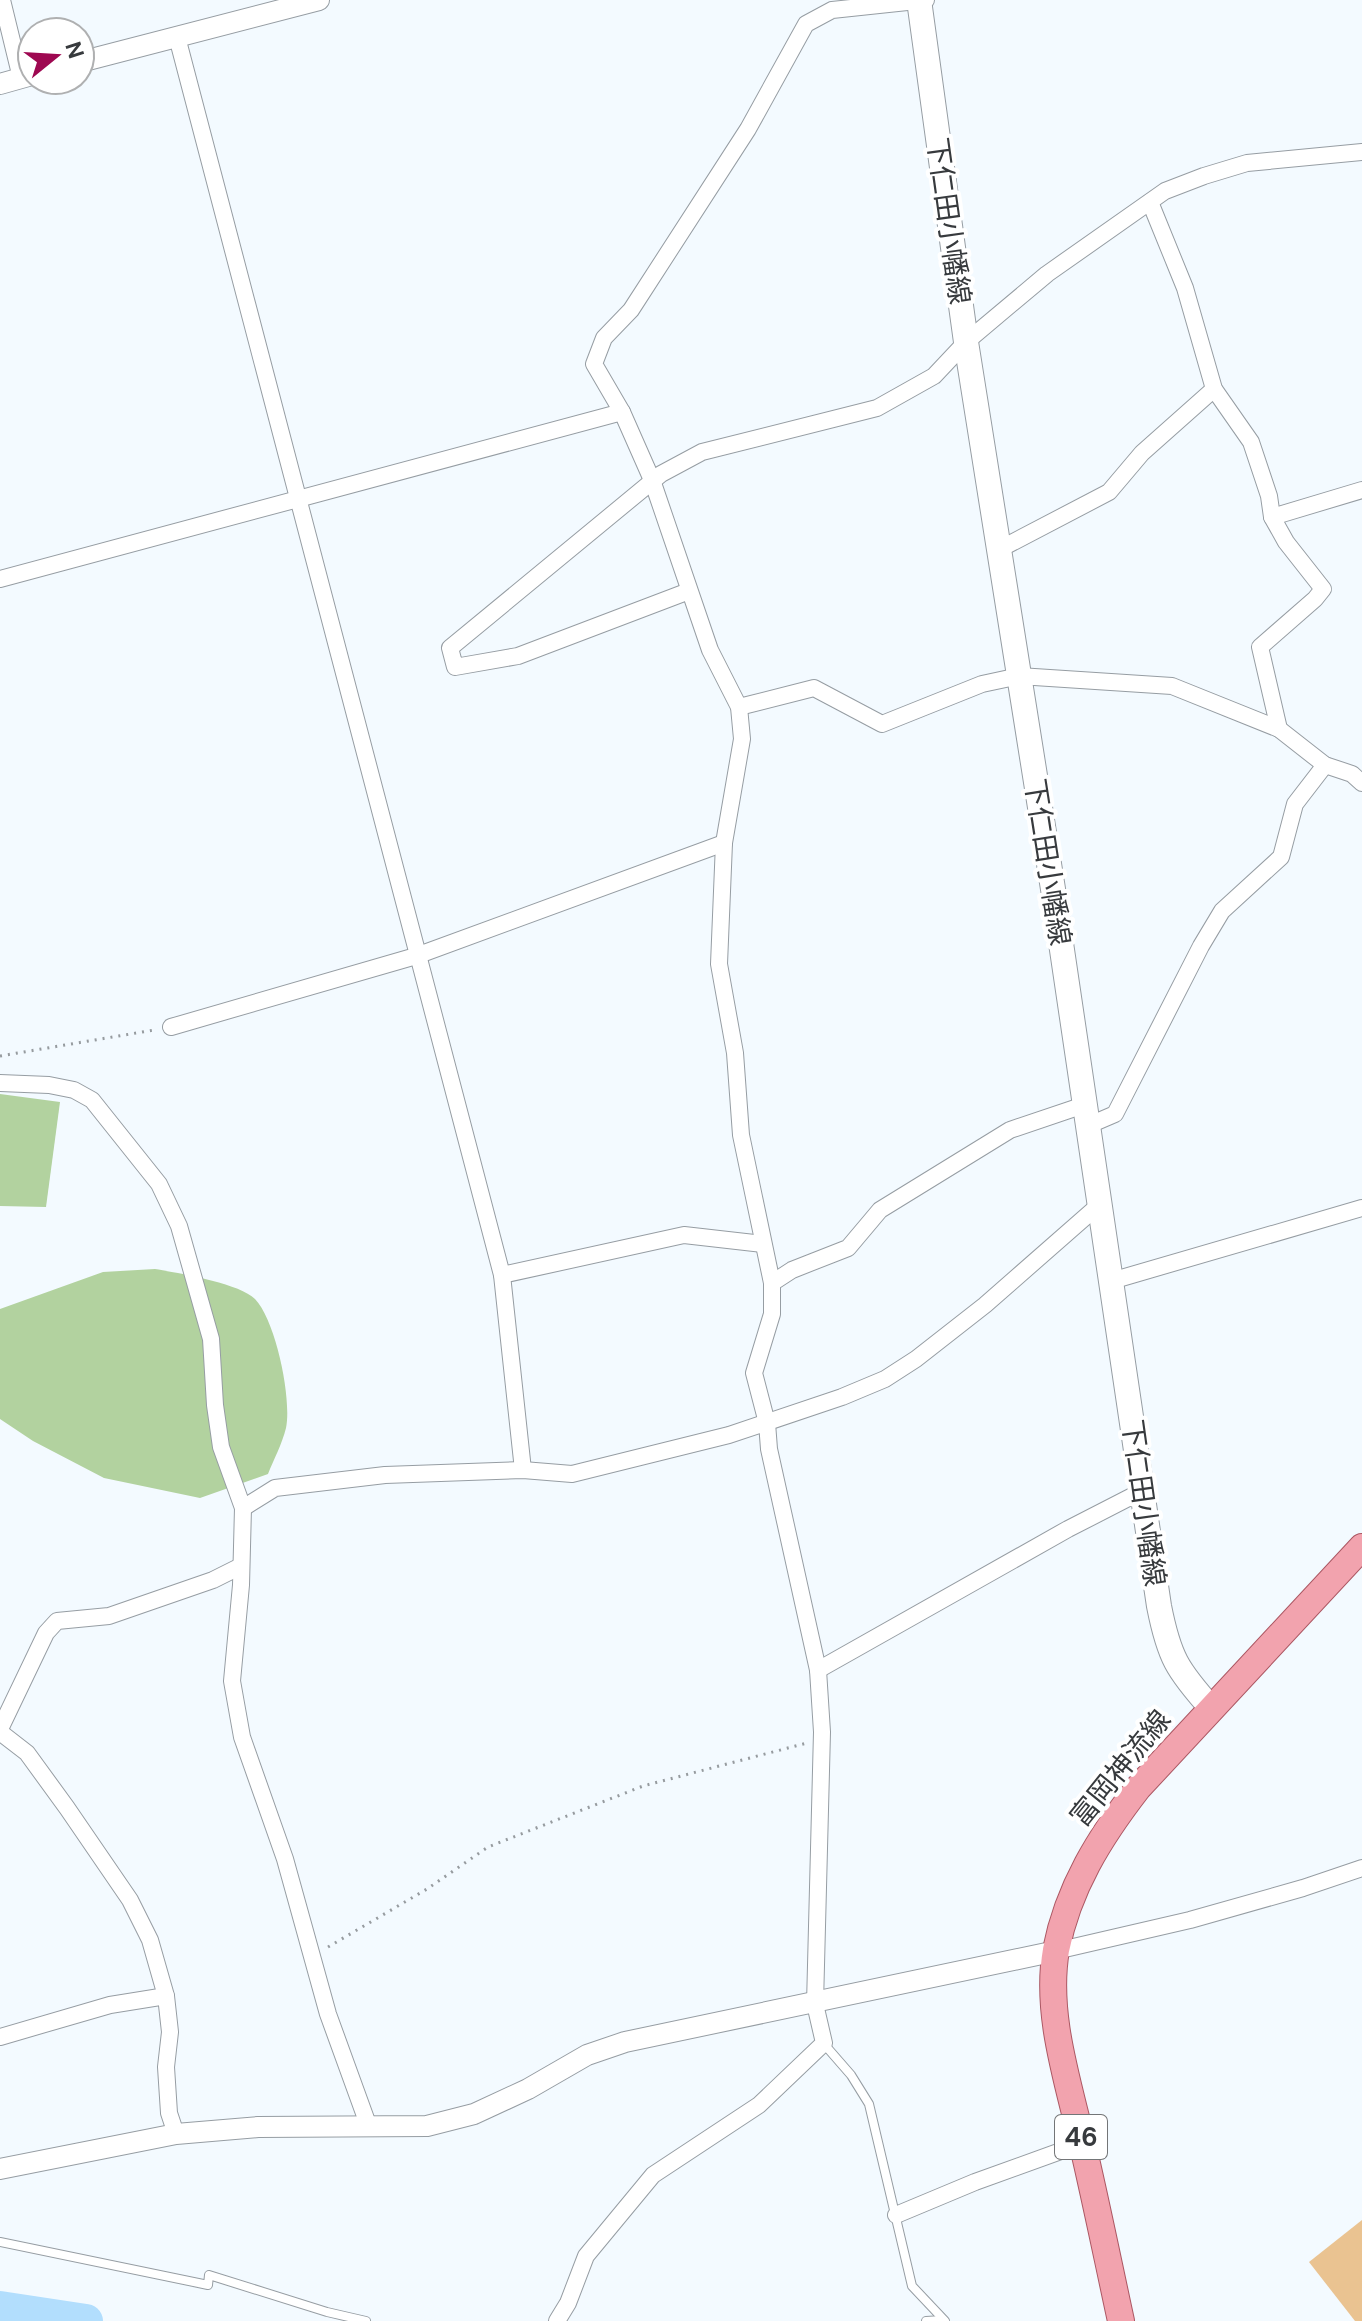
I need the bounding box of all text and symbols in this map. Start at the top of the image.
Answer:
north arrow [16,16,96,96]
text: N [58,38,91,62]
street label: 下仁田小幡線 [918,135,979,307]
street label: 下仁田小幡線 [1016,776,1079,948]
street label: 下仁田小幡線 [1113,1417,1174,1589]
street label: 富岡神流線 [1062,1702,1179,1834]
road number: 46 [1055,2115,1107,2159]

